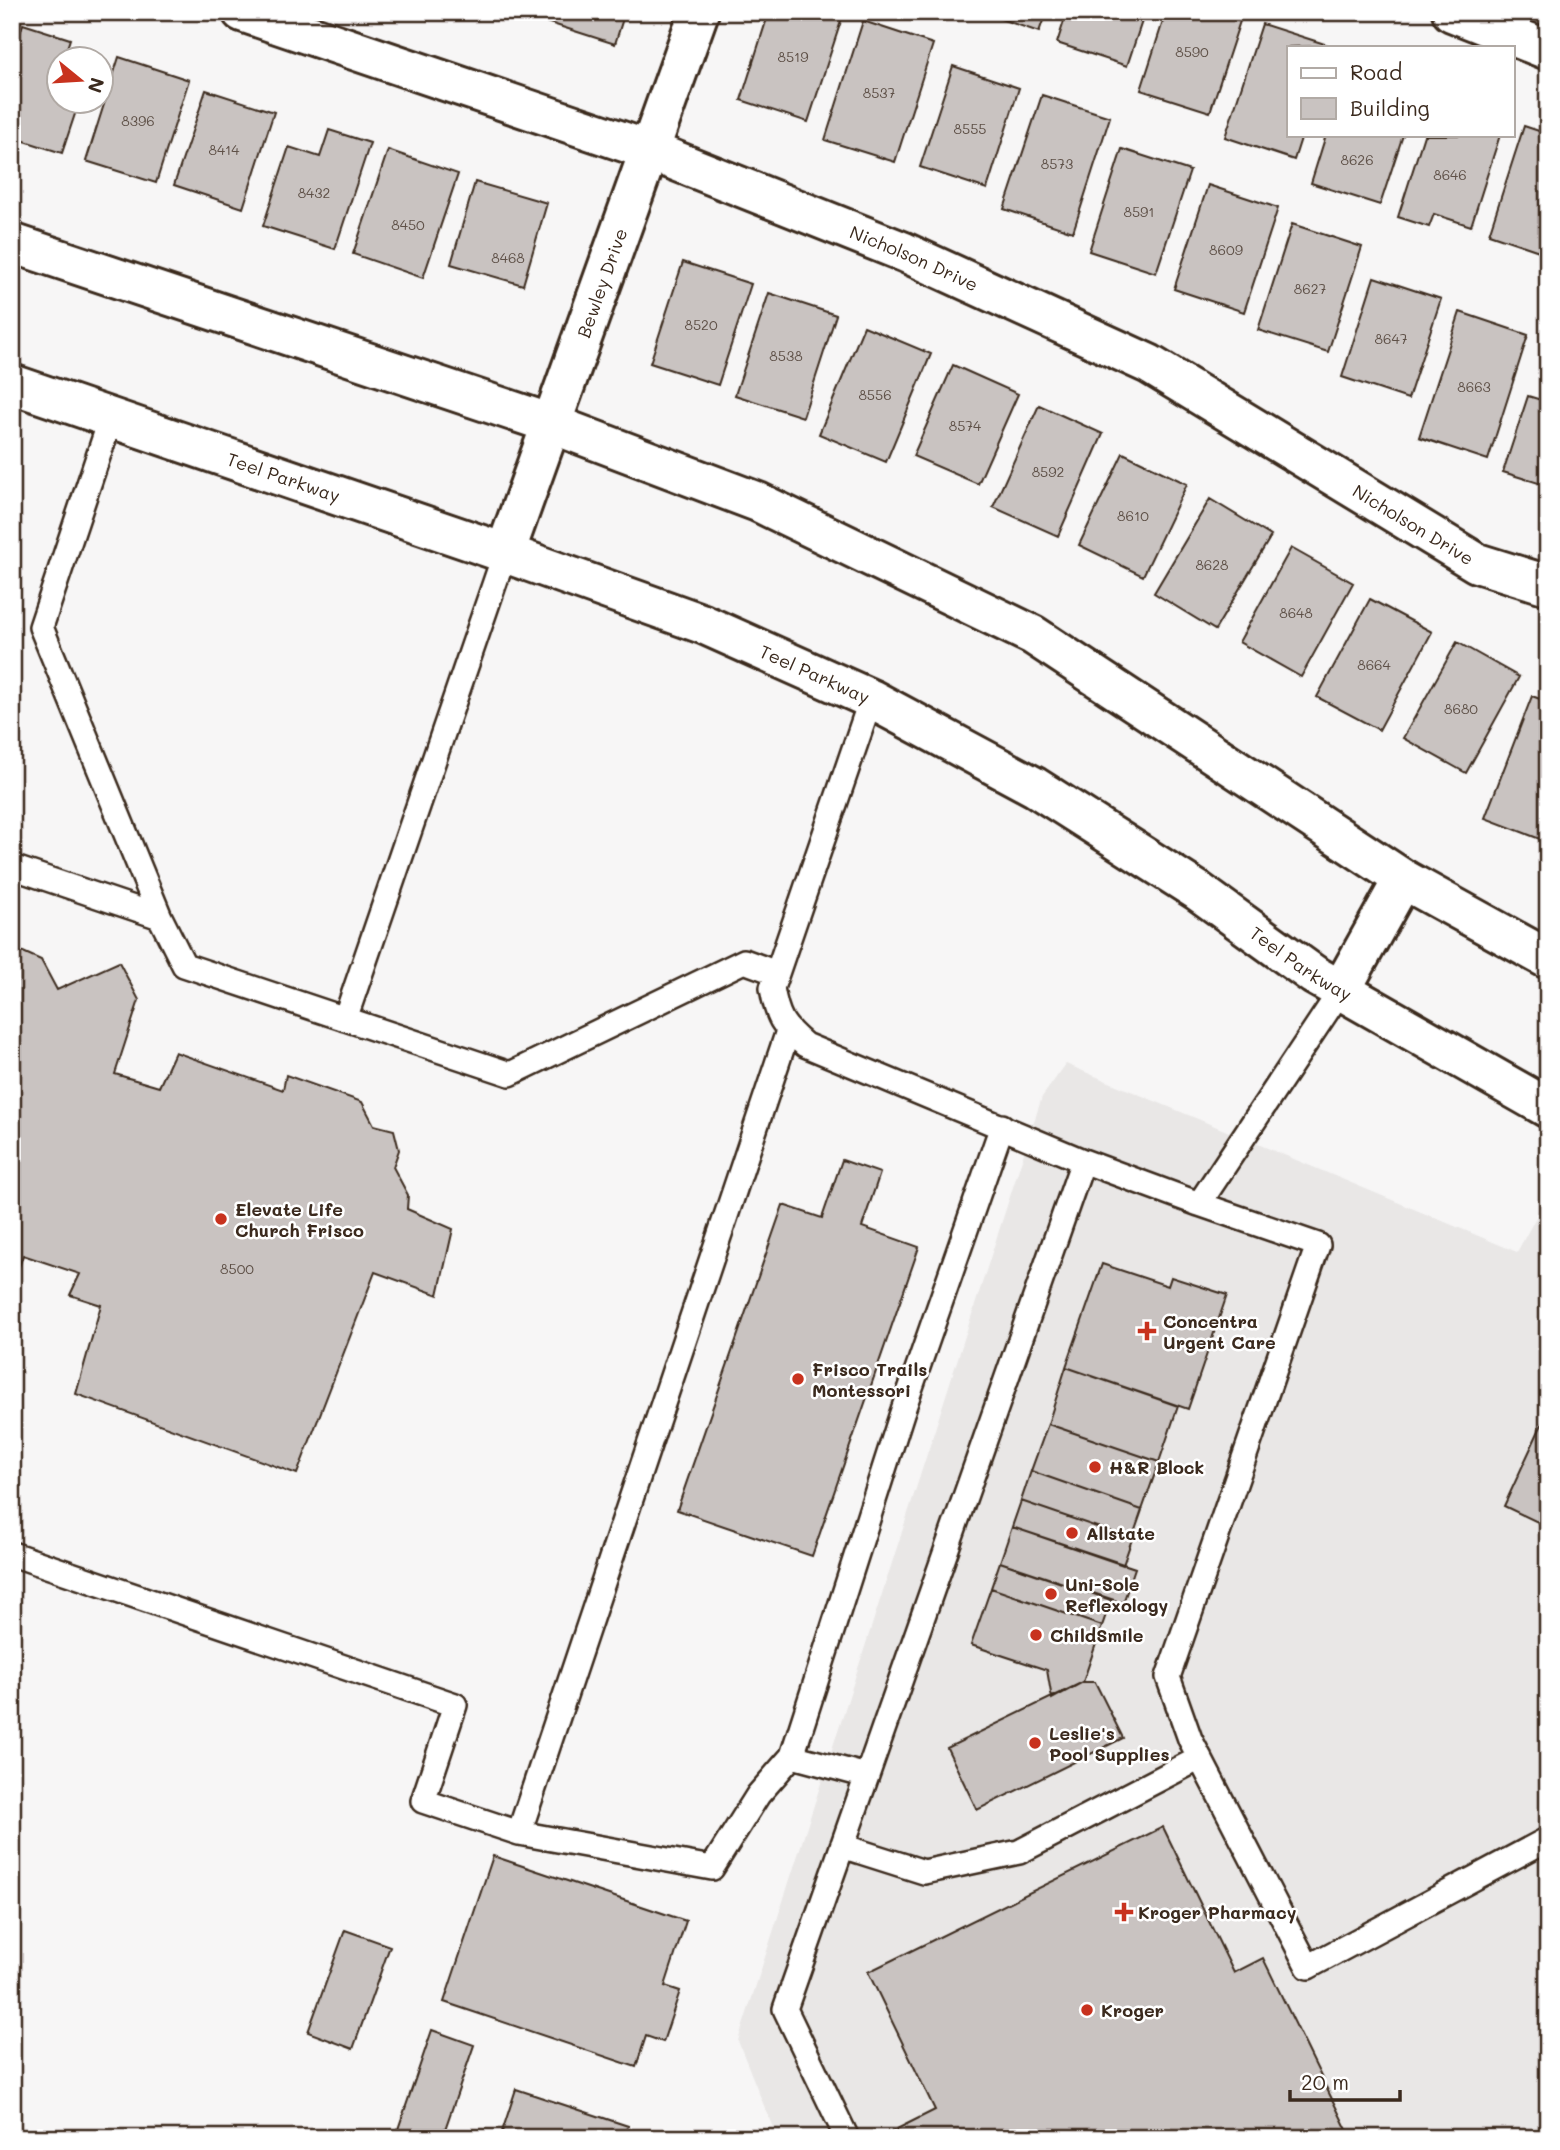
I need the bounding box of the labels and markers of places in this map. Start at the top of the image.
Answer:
place label: Elevate Life Church Frisco [235,1197,364,1242]
marker: Elevate Life Church Frisco [213,1211,229,1227]
place label: Concentra Urgent Care [1163,1309,1276,1354]
marker: Concentra Urgent Care [1137,1321,1157,1341]
place label: Frisco Trails Montessori [812,1357,927,1402]
marker: Frisco Trails Montessori [790,1371,806,1387]
place label: H&R Block [1109,1455,1204,1479]
marker: H&R Block [1087,1459,1103,1475]
place label: Allstate [1086,1521,1155,1545]
marker: Allstate [1064,1525,1080,1541]
place label: Uni-Sole Reflexology [1065,1572,1168,1617]
marker: Uni-Sole Reflexology [1043,1586,1059,1602]
place label: ChildSmile [1050,1623,1144,1647]
marker: ChildSmile [1028,1627,1044,1643]
place label: Leslie's Pool Supplies [1049,1721,1170,1766]
marker: Leslie's Pool Supplies [1027,1735,1043,1751]
place label: Kroger Pharmacy [1138,1900,1297,1924]
marker: Kroger Pharmacy [1116,1904,1132,1920]
place label: Kroger [1101,1998,1164,2022]
marker: Kroger [1079,2002,1095,2018]

